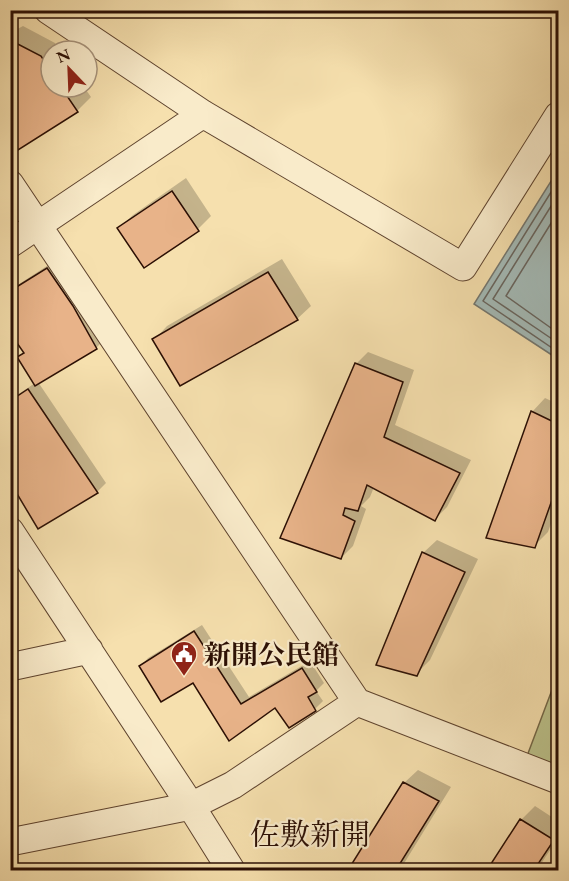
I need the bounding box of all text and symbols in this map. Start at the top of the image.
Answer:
north arrow [39,39,99,99]
text: N [53,43,73,68]
place label: 新開公民館 [204,637,339,672]
public building icon: 新開公民館 [169,639,199,677]
district label: 佐敷新開 [250,815,370,854]

